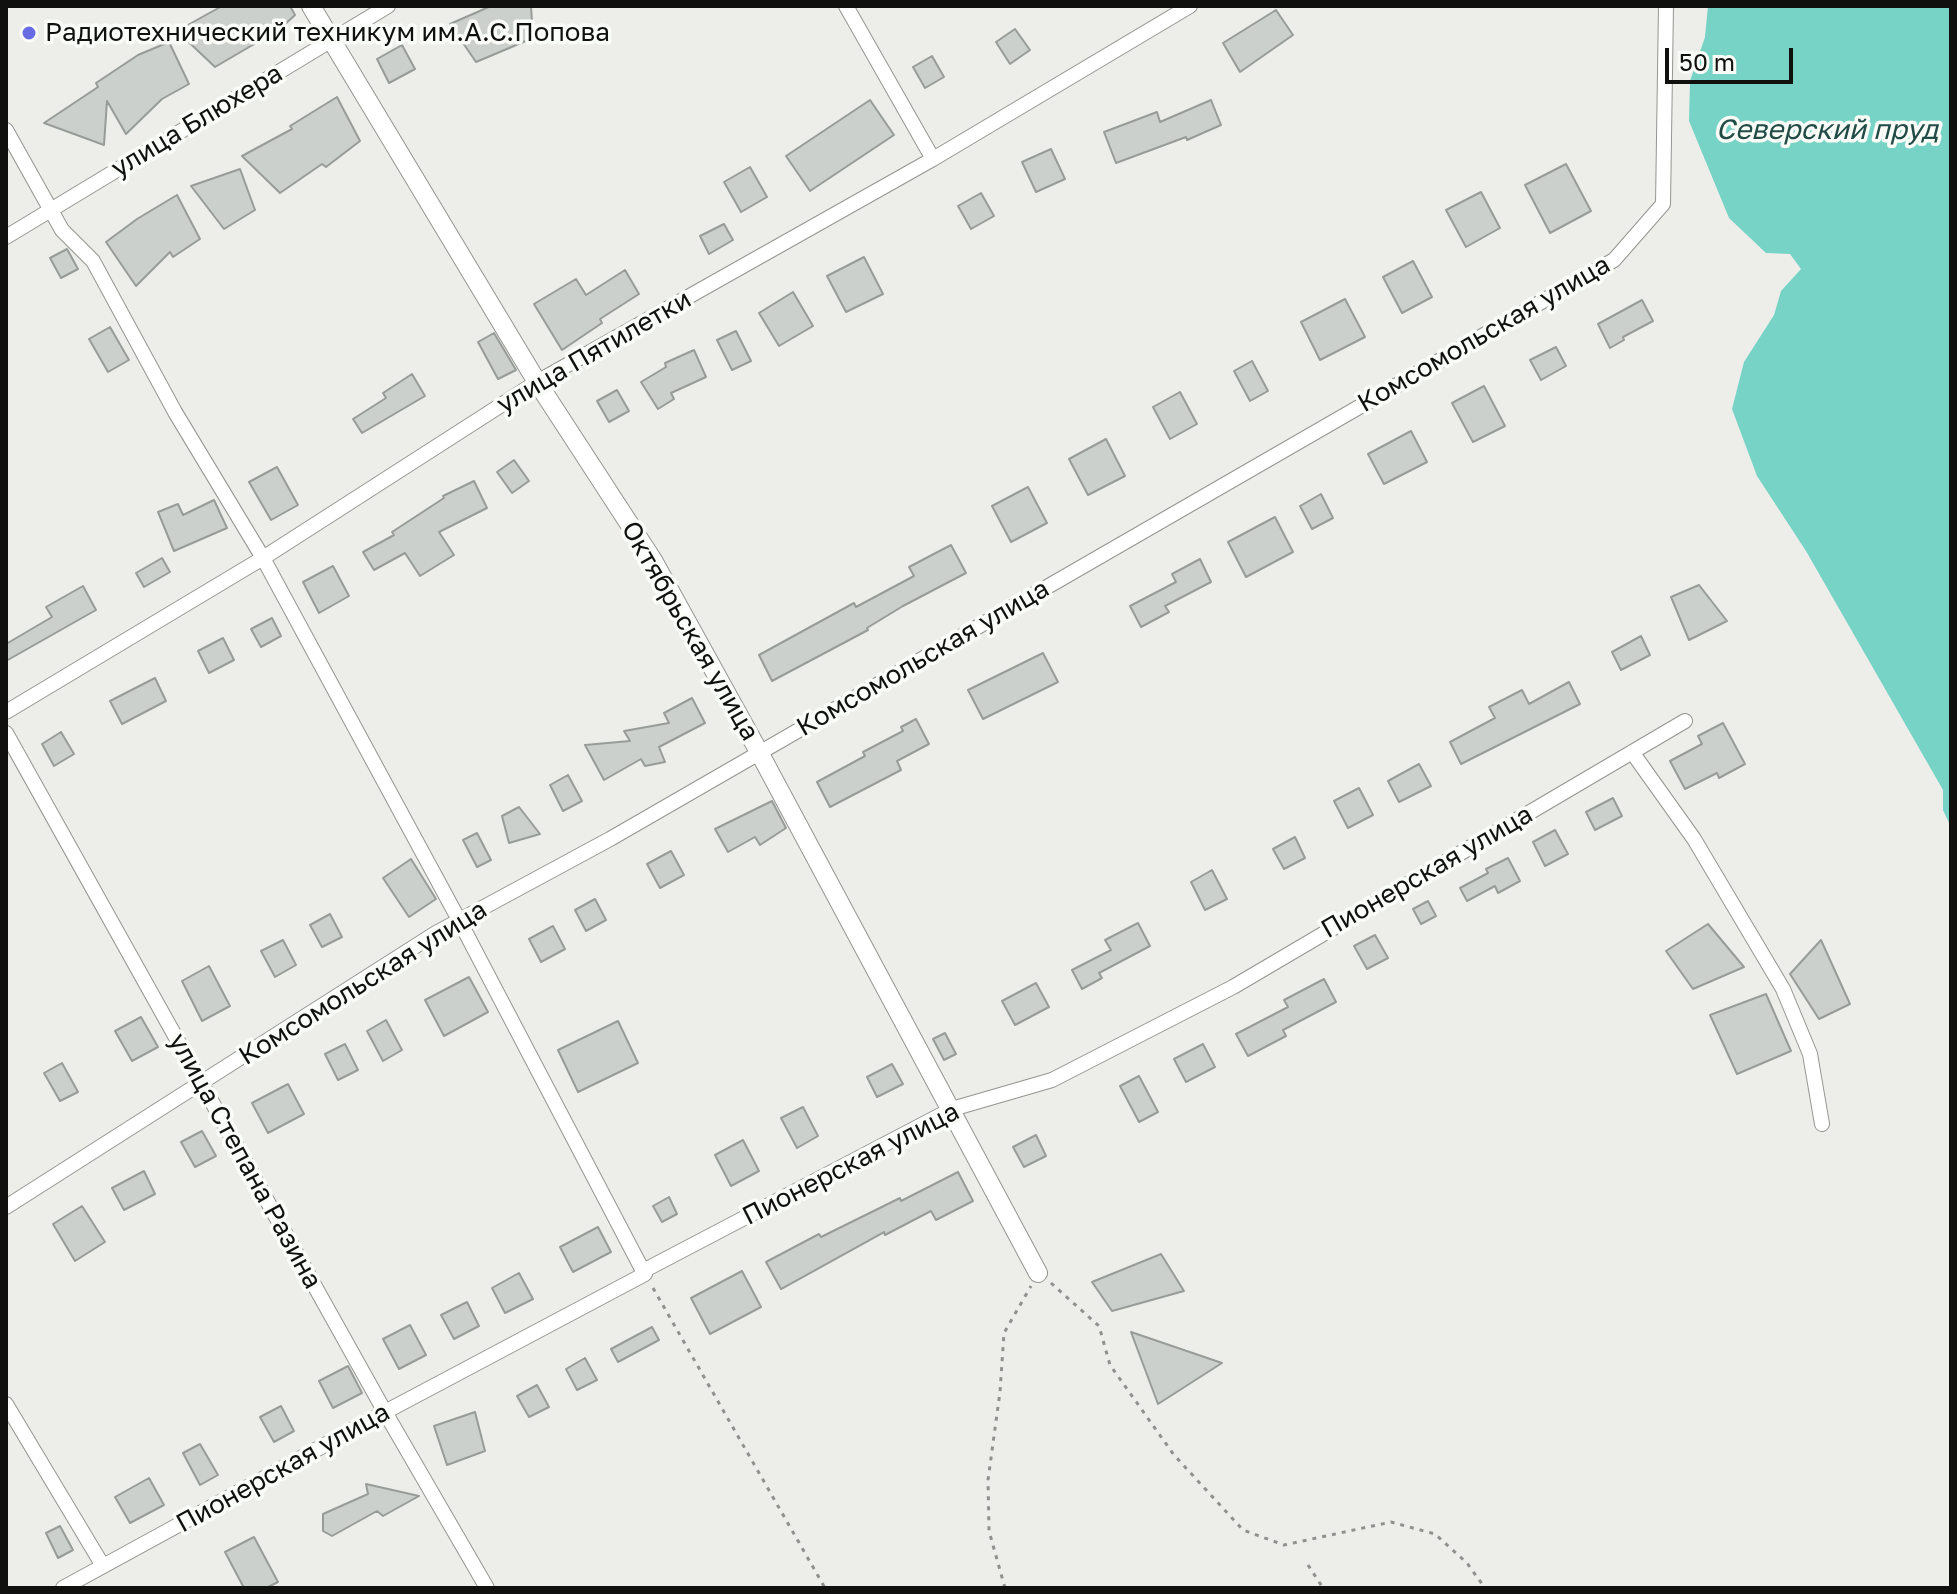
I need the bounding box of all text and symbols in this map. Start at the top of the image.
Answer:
place label: Радиотехнический техникум им.А.С.Попова [45,17,610,49]
marker: Радиотехнический техникум им.А.С.Попова [20,24,38,42]
scale bar [1669,32,1797,82]
text: 50 m [1679,47,1735,76]
street label: улица Блюхера [106,58,288,184]
water label: Северский пруд [1716,113,1938,147]
street label: Комсомольская улица [1352,249,1616,419]
street label: улица Пятилетки [491,284,697,420]
street label: Октябрьская улица [615,516,765,746]
street label: Комсомольская улица [791,573,1055,743]
street label: Пионерская улица [1316,799,1538,945]
street label: Комсомольская улица [233,894,493,1072]
street label: улица Степана Разина [162,1028,328,1294]
street label: Пионерская улица [737,1096,965,1232]
street label: Пионерская улица [171,1396,395,1540]

